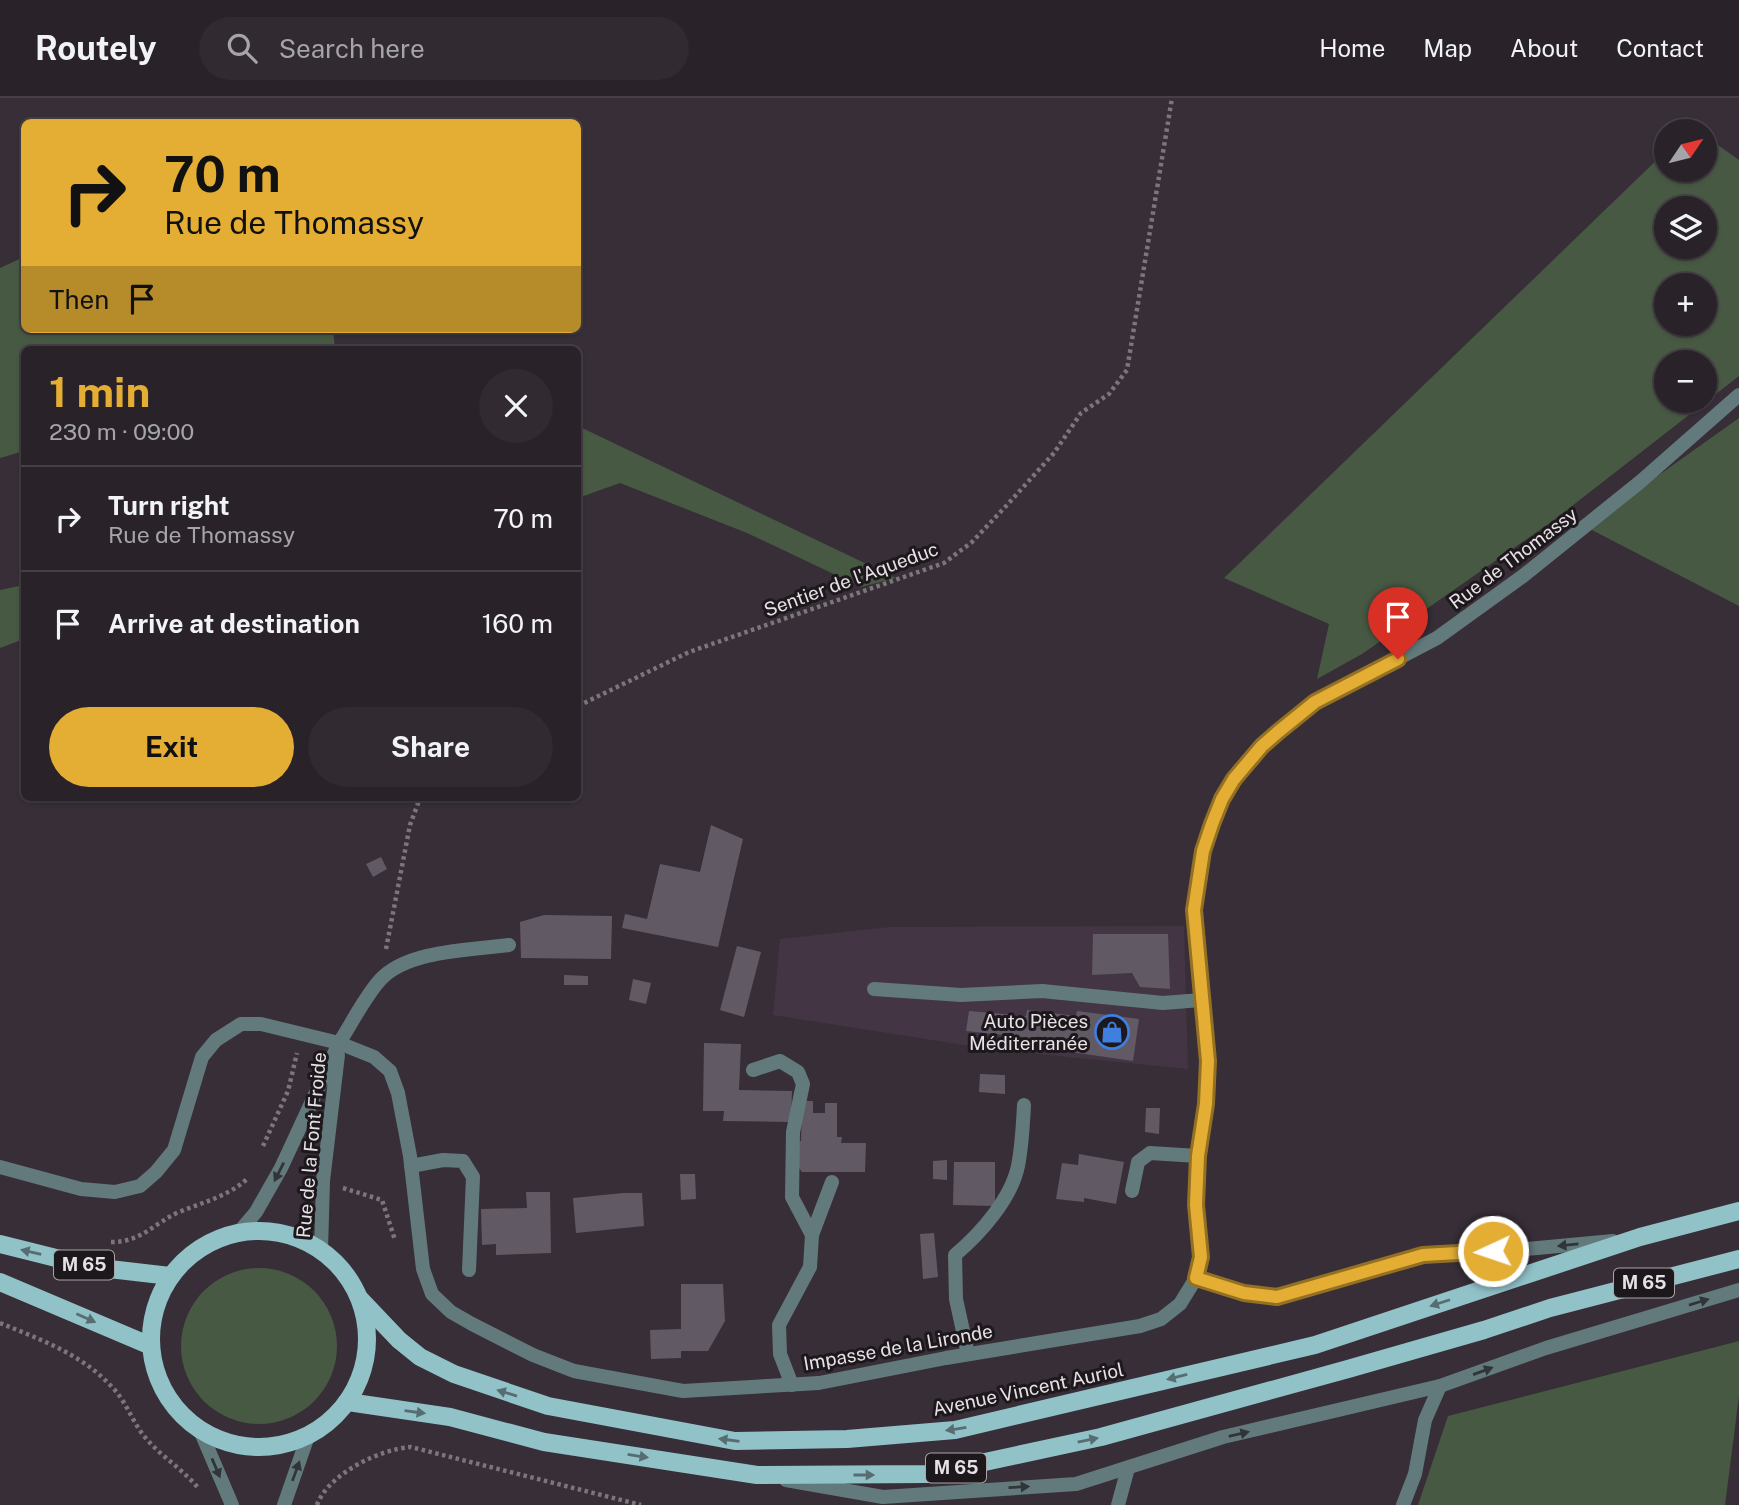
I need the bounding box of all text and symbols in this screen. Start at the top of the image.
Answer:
search box [199,17,689,80]
text: Routely [35,29,157,67]
icon: search [223,29,261,67]
text: Search here [279,33,425,64]
text: Home [1319,34,1385,62]
text: Map [1423,34,1472,62]
text: About [1510,34,1578,62]
text: Contact [1616,34,1704,62]
north arrow [1654,119,1717,182]
map controls [1654,119,1717,413]
text: 70 m [164,145,281,203]
icon: right [49,147,140,238]
button: layers [1654,196,1717,259]
text: Rue de Thomassy [164,204,424,241]
button: + [1654,273,1717,336]
icon: arrive [123,280,161,318]
text: Then [49,284,109,315]
button: − [1654,350,1717,413]
text: 1 min [49,367,150,416]
button: close [479,369,553,443]
text: 230 m · 09:00 [49,418,194,445]
text: Turn right [108,490,230,521]
icon: right [49,500,87,538]
text: 70 m [493,503,553,534]
street label: Rue de Thomassy [1445,503,1581,613]
text: Rue de Thomassy [108,521,295,548]
street label: Sentier de l'Aqueduc [761,537,941,621]
pin [1368,587,1428,659]
icon: arrive [1379,598,1417,636]
icon: arrive [49,605,87,643]
text: Arrive at destination [108,608,360,639]
text: 160 m [482,608,553,639]
button: Exit [49,707,294,787]
button: Share [308,707,553,787]
place label: Auto Pièces Méditerranée [969,1010,1088,1054]
shop icon: Auto Pièces Méditerranée [1093,1013,1131,1051]
street label: Rue de la Font Froide [292,1051,330,1239]
one-way arrow [273,1162,285,1182]
position arrow [1456,1214,1530,1288]
one-way arrow [1556,1240,1578,1251]
one-way arrow [20,1247,42,1258]
road number: M 65 [54,1250,114,1280]
road number: M 65 [1614,1268,1674,1298]
one-way arrow [1689,1297,1710,1307]
one-way arrow [1429,1299,1450,1309]
one-way arrow [76,1312,96,1324]
street label: Impasse de la Lironde [802,1320,994,1374]
street label: Avenue Vincent Auriol [931,1358,1125,1420]
one-way arrow [1472,1365,1493,1376]
one-way arrow [1166,1372,1188,1383]
one-way arrow [496,1387,517,1398]
one-way arrow [404,1407,426,1418]
one-way arrow [945,1424,967,1435]
one-way arrow [1228,1428,1250,1439]
one-way arrow [718,1434,740,1445]
one-way arrow [1077,1434,1099,1445]
one-way arrow [627,1451,649,1462]
road number: M 65 [926,1454,986,1483]
one-way arrow [211,1457,222,1478]
one-way arrow [290,1460,301,1481]
one-way arrow [853,1469,875,1481]
one-way arrow [1008,1482,1030,1493]

